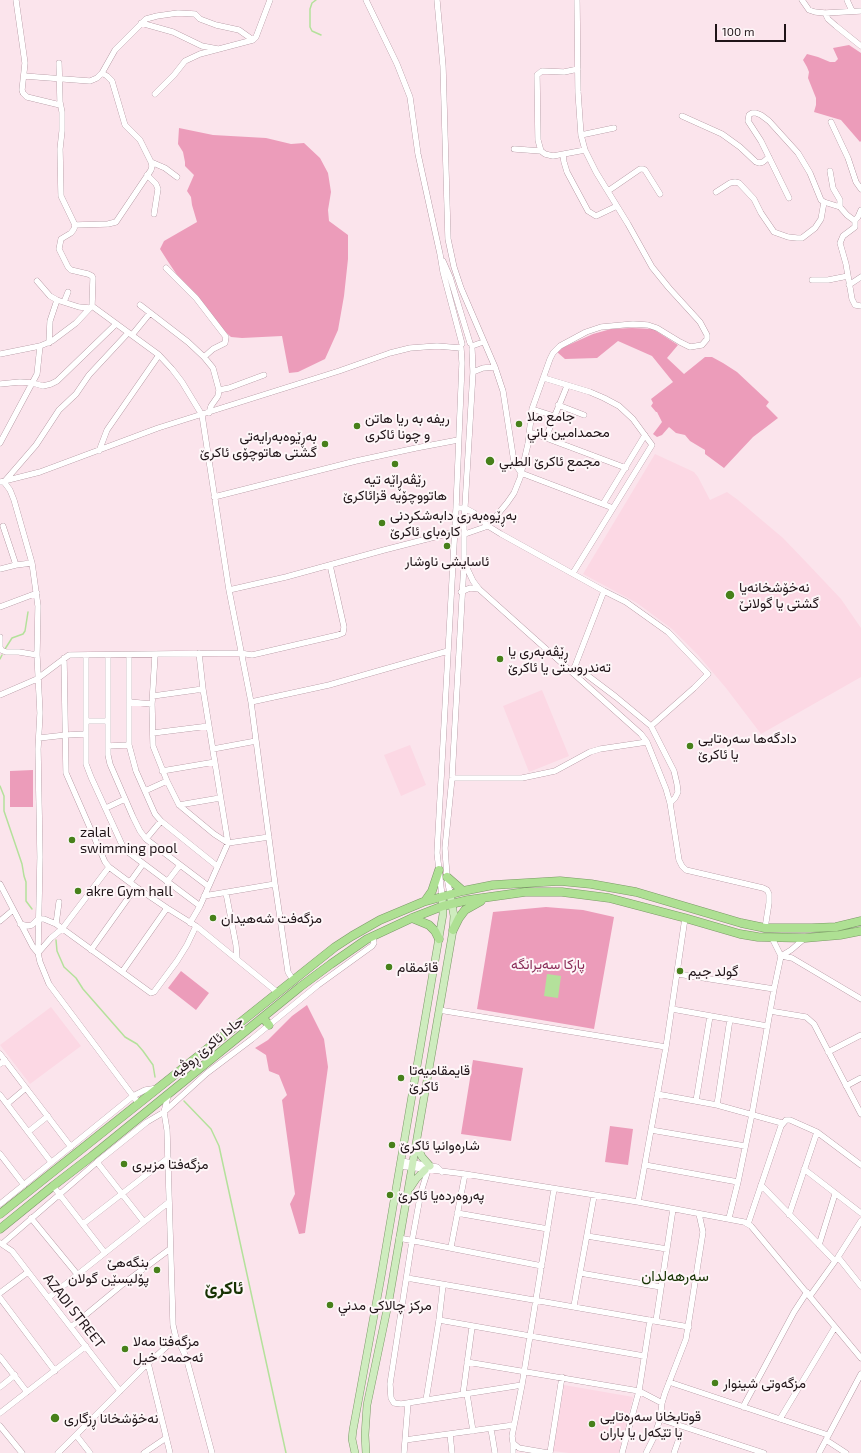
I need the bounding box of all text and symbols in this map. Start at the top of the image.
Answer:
scale bar [717,16,788,42]
text: 100 m [722,24,754,38]
place label: جامع ملا محمدامين باني [527,408,610,440]
place label: ريفه به ريا هاتن و چونا ئاكرى [365,410,450,442]
marker: جامع ملا محمدامين باني [514,419,524,429]
marker: ريفه به ريا هاتن و چونا ئاكرى [352,421,362,431]
place label: بەڕێوەبەرایەتی گشتی هاتوچۆی ئاکرێ [200,428,317,460]
marker: بەڕێوەبەرایەتی گشتی هاتوچۆی ئاکرێ [320,439,330,449]
place label: مجمع ئاکرێ الطبي [499,453,600,469]
marker: مجمع ئاکرێ الطبي [484,455,496,467]
marker: رێڤەڕاێە تیە هاتووچۆیە قزائاکرێ [390,459,400,469]
place label: رێڤەڕاێە تیە هاتووچۆیە قزائاکرێ [343,471,447,504]
place label: بەڕێوەبەری دابەشکردنی کارەبای ئاکرێ [390,507,517,540]
marker: بەڕێوەبەری دابەشکردنی کارەبای ئاکرێ [377,518,387,528]
marker: ئاسايشى ناوشار [442,541,452,551]
place label: ئاسايشى ناوشار [405,553,489,569]
place label: نەخۆشخانەیا گشتی یا گولانێ [739,579,819,612]
marker: نەخۆشخانەیا گشتی یا گولانێ [724,589,736,601]
place label: ڕێڤەبەری یا تەندروستی یا ئاکرێ [508,643,611,676]
marker: ڕێڤەبەری یا تەندروستی یا ئاکرێ [495,654,505,664]
place label: دادگەها سەرەتایی یا ئاکرێ [698,730,797,762]
marker: دادگەها سەرەتایی یا ئاکرێ [685,741,695,751]
place label: zalal swimming pool [80,824,177,856]
marker: zalal swimming pool [67,835,77,845]
place label: akre Gym hall [86,883,173,899]
marker: akre Gym hall [73,886,83,896]
place label: مزگەفت شه‌هيدان [221,910,322,926]
marker: مزگەفت شه‌هيدان [208,913,218,923]
park label: پارکا سەیرانگه [511,956,585,972]
place label: قائمقام [397,959,438,975]
marker: قائمقام [384,962,394,972]
place label: گولد جیم [688,963,738,979]
marker: گولد جیم [675,966,685,976]
street label: جادا ئاکرێ ڕوڤیە [167,1013,247,1081]
place label: قایمقامیەتا ئاکرێ [409,1062,470,1094]
marker: قایمقامیەتا ئاکرێ [396,1073,406,1083]
place label: شارەوانیا ئاکرێ [400,1137,480,1153]
marker: شارەوانیا ئاکرێ [387,1140,397,1150]
place label: مزگەفتا مزیری [132,1156,209,1172]
marker: مزگەفتا مزیری [119,1159,129,1169]
place label: پەروەردەیا ئاكرێ [398,1187,484,1203]
marker: پەروەردەیا ئاكرێ [385,1190,395,1200]
place label: بنگە‌ھێ پۆلیسێن گولان [68,1254,149,1286]
marker: بنگە‌ھێ پۆلیسێن گولان [152,1265,162,1275]
district label: سەرهەلدان [641,1267,709,1285]
street label: AZADI STREET [40,1270,108,1352]
district label: ئاکرێ [205,1277,243,1299]
place label: مركز چالاکى مدني [338,1297,432,1313]
marker: مركز چالاکى مدني [325,1300,335,1310]
place label: مزگەفتا مەلا ئەحمەد خیل [133,1333,203,1366]
marker: مزگەفتا مەلا ئەحمەد خیل [120,1344,130,1354]
place label: مزگەوتی شينوار [723,1375,806,1391]
marker: مزگەوتی شينوار [710,1378,720,1388]
place label: قوتابخانا سەرەتایی یا تێکەل یا باران [600,1408,701,1440]
place label: نەخۆشخانا ڕزگاری [64,1410,159,1426]
marker: نەخۆشخانا ڕزگاری [49,1412,61,1424]
marker: قوتابخانا سەرەتایی یا تێکەل یا باران [587,1419,597,1429]

